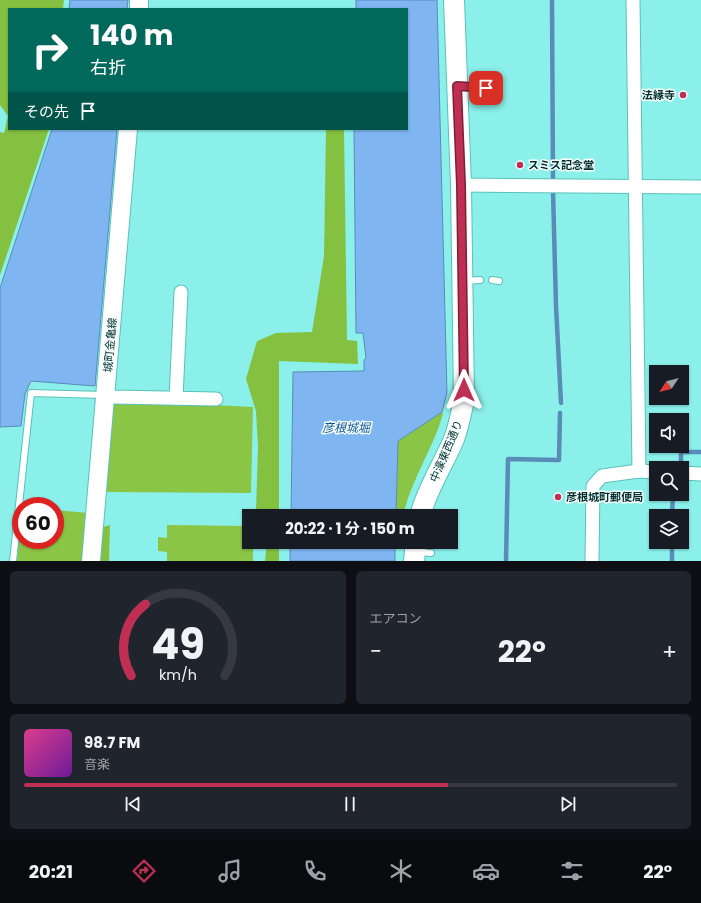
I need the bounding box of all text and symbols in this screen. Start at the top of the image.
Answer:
text: 140 m [90,16,173,55]
icon: right [24,24,76,76]
text: 右折 [90,55,126,80]
pin [469,71,503,105]
icon: arrive [475,77,497,99]
place label: 法縁寺 [642,87,675,103]
marker: 法縁寺 [678,90,688,100]
icon: arrive [77,100,99,122]
text: その先 [24,101,69,122]
place label: スミス記念堂 [528,157,594,173]
marker: スミス記念堂 [515,160,525,170]
street label: 城町金亀線 [100,317,120,373]
north arrow [649,365,689,405]
map controls [649,365,689,549]
position arrow [443,369,485,411]
button: sound [649,413,689,453]
street label: 中濠東西通り [426,417,466,485]
water label: 彦根城堀 [322,419,372,436]
button: search [649,461,689,501]
place label: 彦根城町郵便局 [566,489,643,505]
marker: 彦根城町郵便局 [553,492,563,502]
speed limit sign: 60 [12,497,64,549]
button: layers [649,509,689,549]
text: 20:22 · 1 分 · 150 m [285,518,415,539]
text: エアコン [370,609,422,628]
text: 49 [151,614,205,673]
text: 22° [498,630,546,673]
text: − [370,636,382,667]
text: + [662,636,677,667]
text: km/h [159,664,197,684]
text: 98.7 FM [84,732,140,753]
text: 音楽 [84,755,110,774]
icon: previous [122,793,144,815]
icon: pause [339,793,361,815]
icon: next [557,793,579,815]
icon: directions [130,857,158,885]
icon: music [216,857,244,885]
icon: phone [301,857,329,885]
icon: climate [387,857,415,885]
icon: car [472,857,500,885]
icon: filters [558,857,586,885]
text: 20:21 [29,859,73,884]
text: 22° [643,859,672,884]

